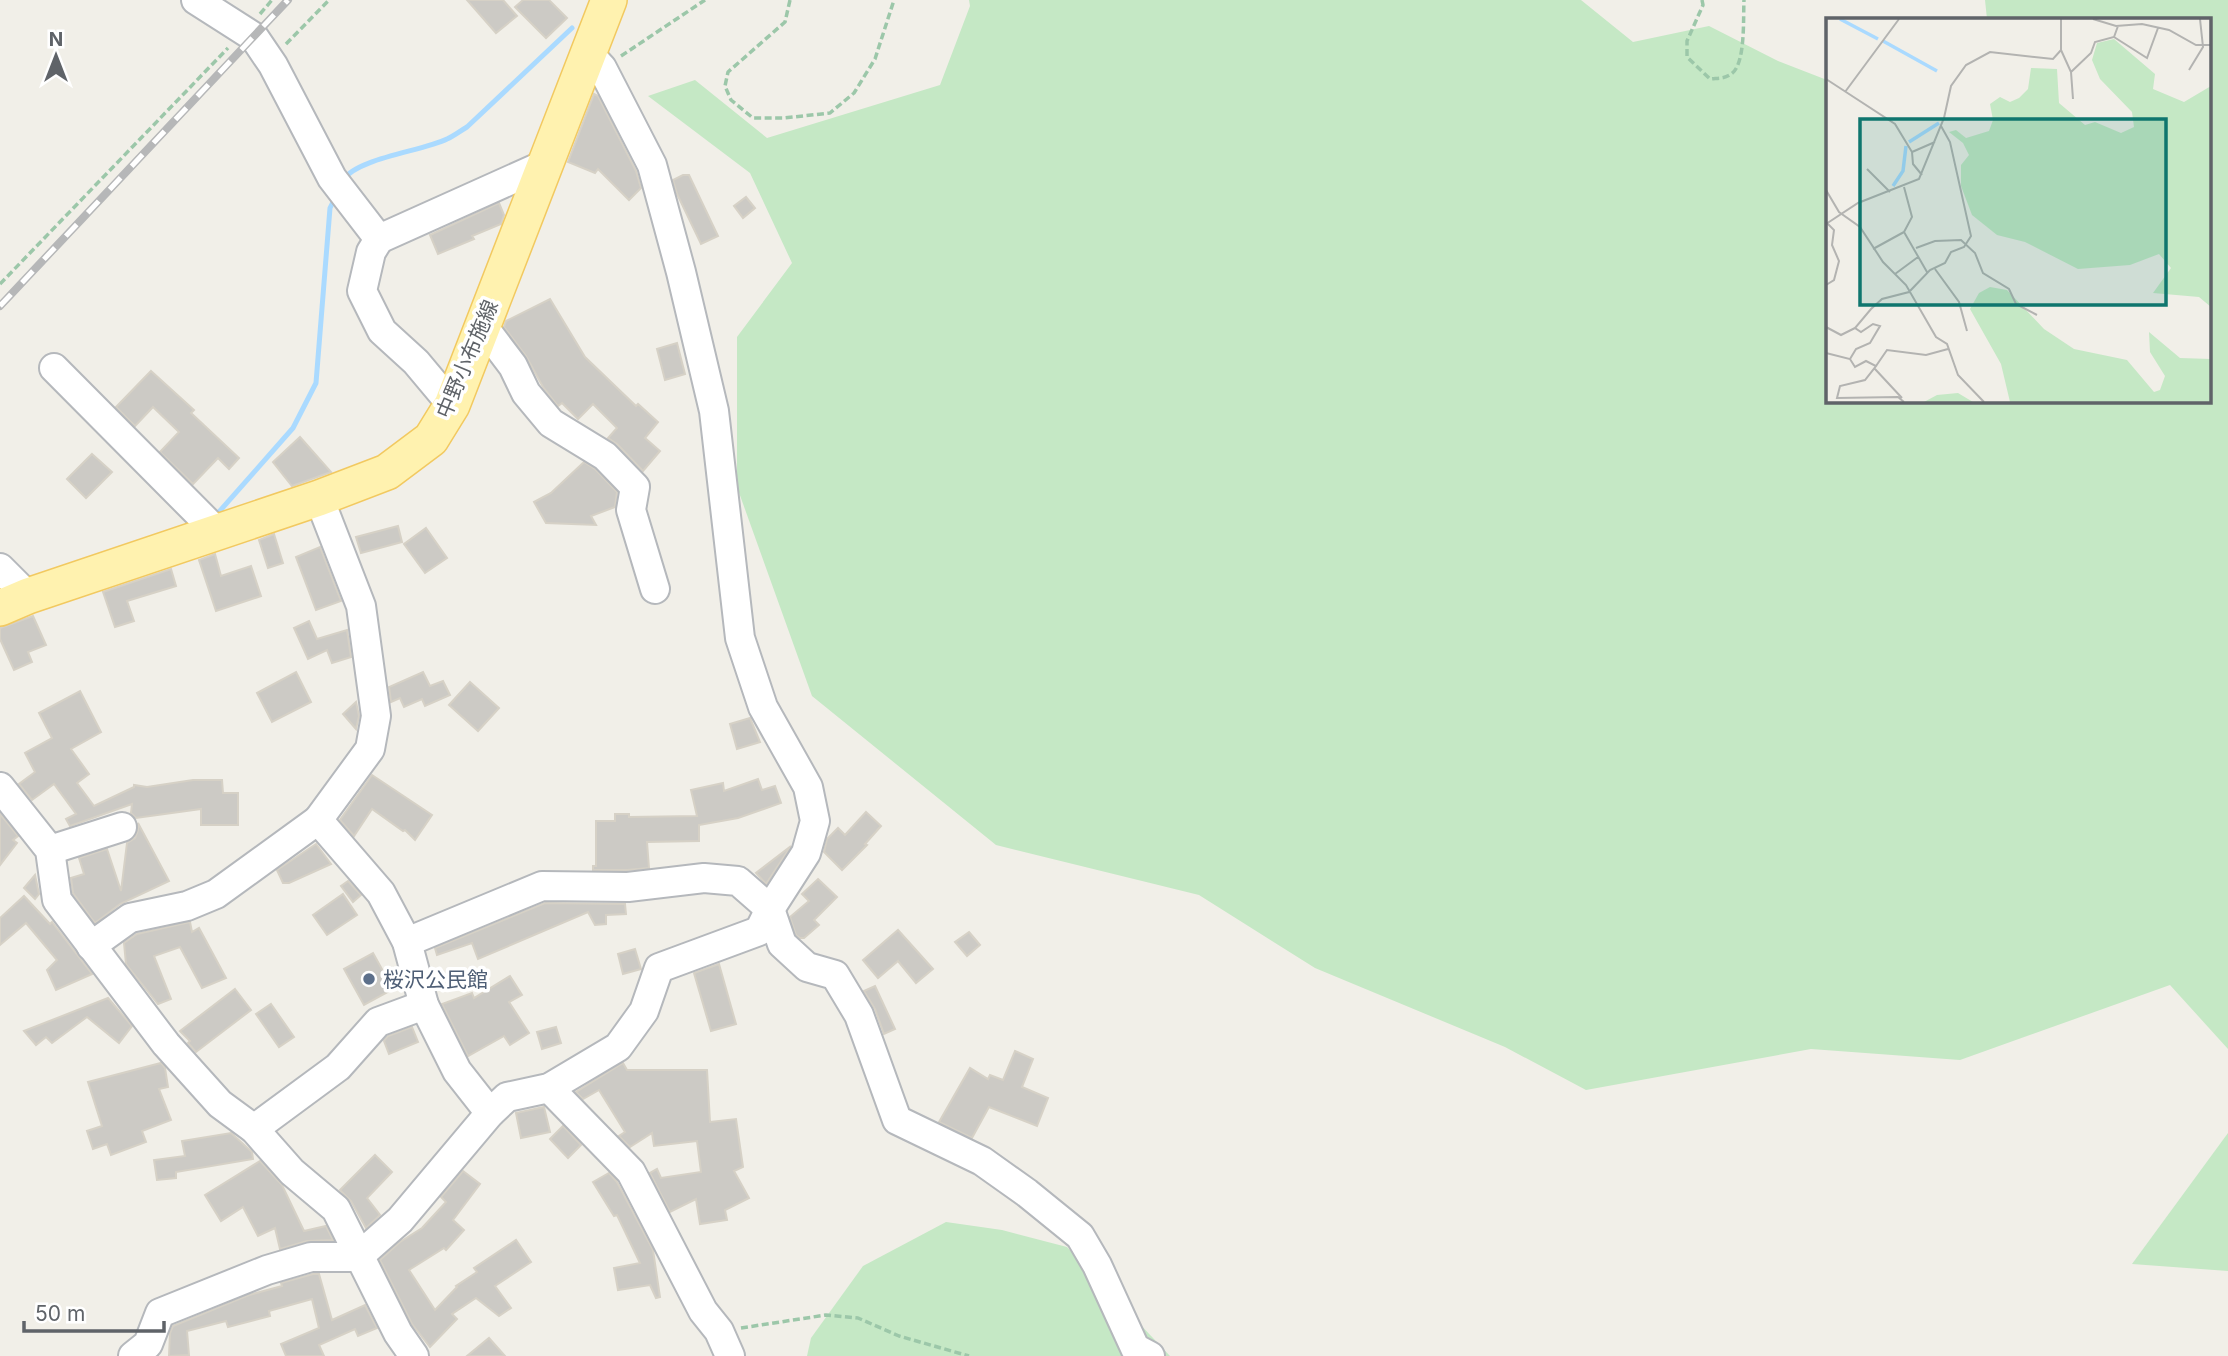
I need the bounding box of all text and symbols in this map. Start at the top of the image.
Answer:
inset map [1826,18,2210,402]
north arrow [21,21,91,91]
text: N [49,28,63,51]
street label: 中野小布施線 [431,296,503,422]
place label: 桜沢公民館 [383,967,488,992]
marker: 桜沢公民館 [361,971,377,987]
scale bar [24,1290,164,1334]
text: 50 m [35,1301,85,1326]

